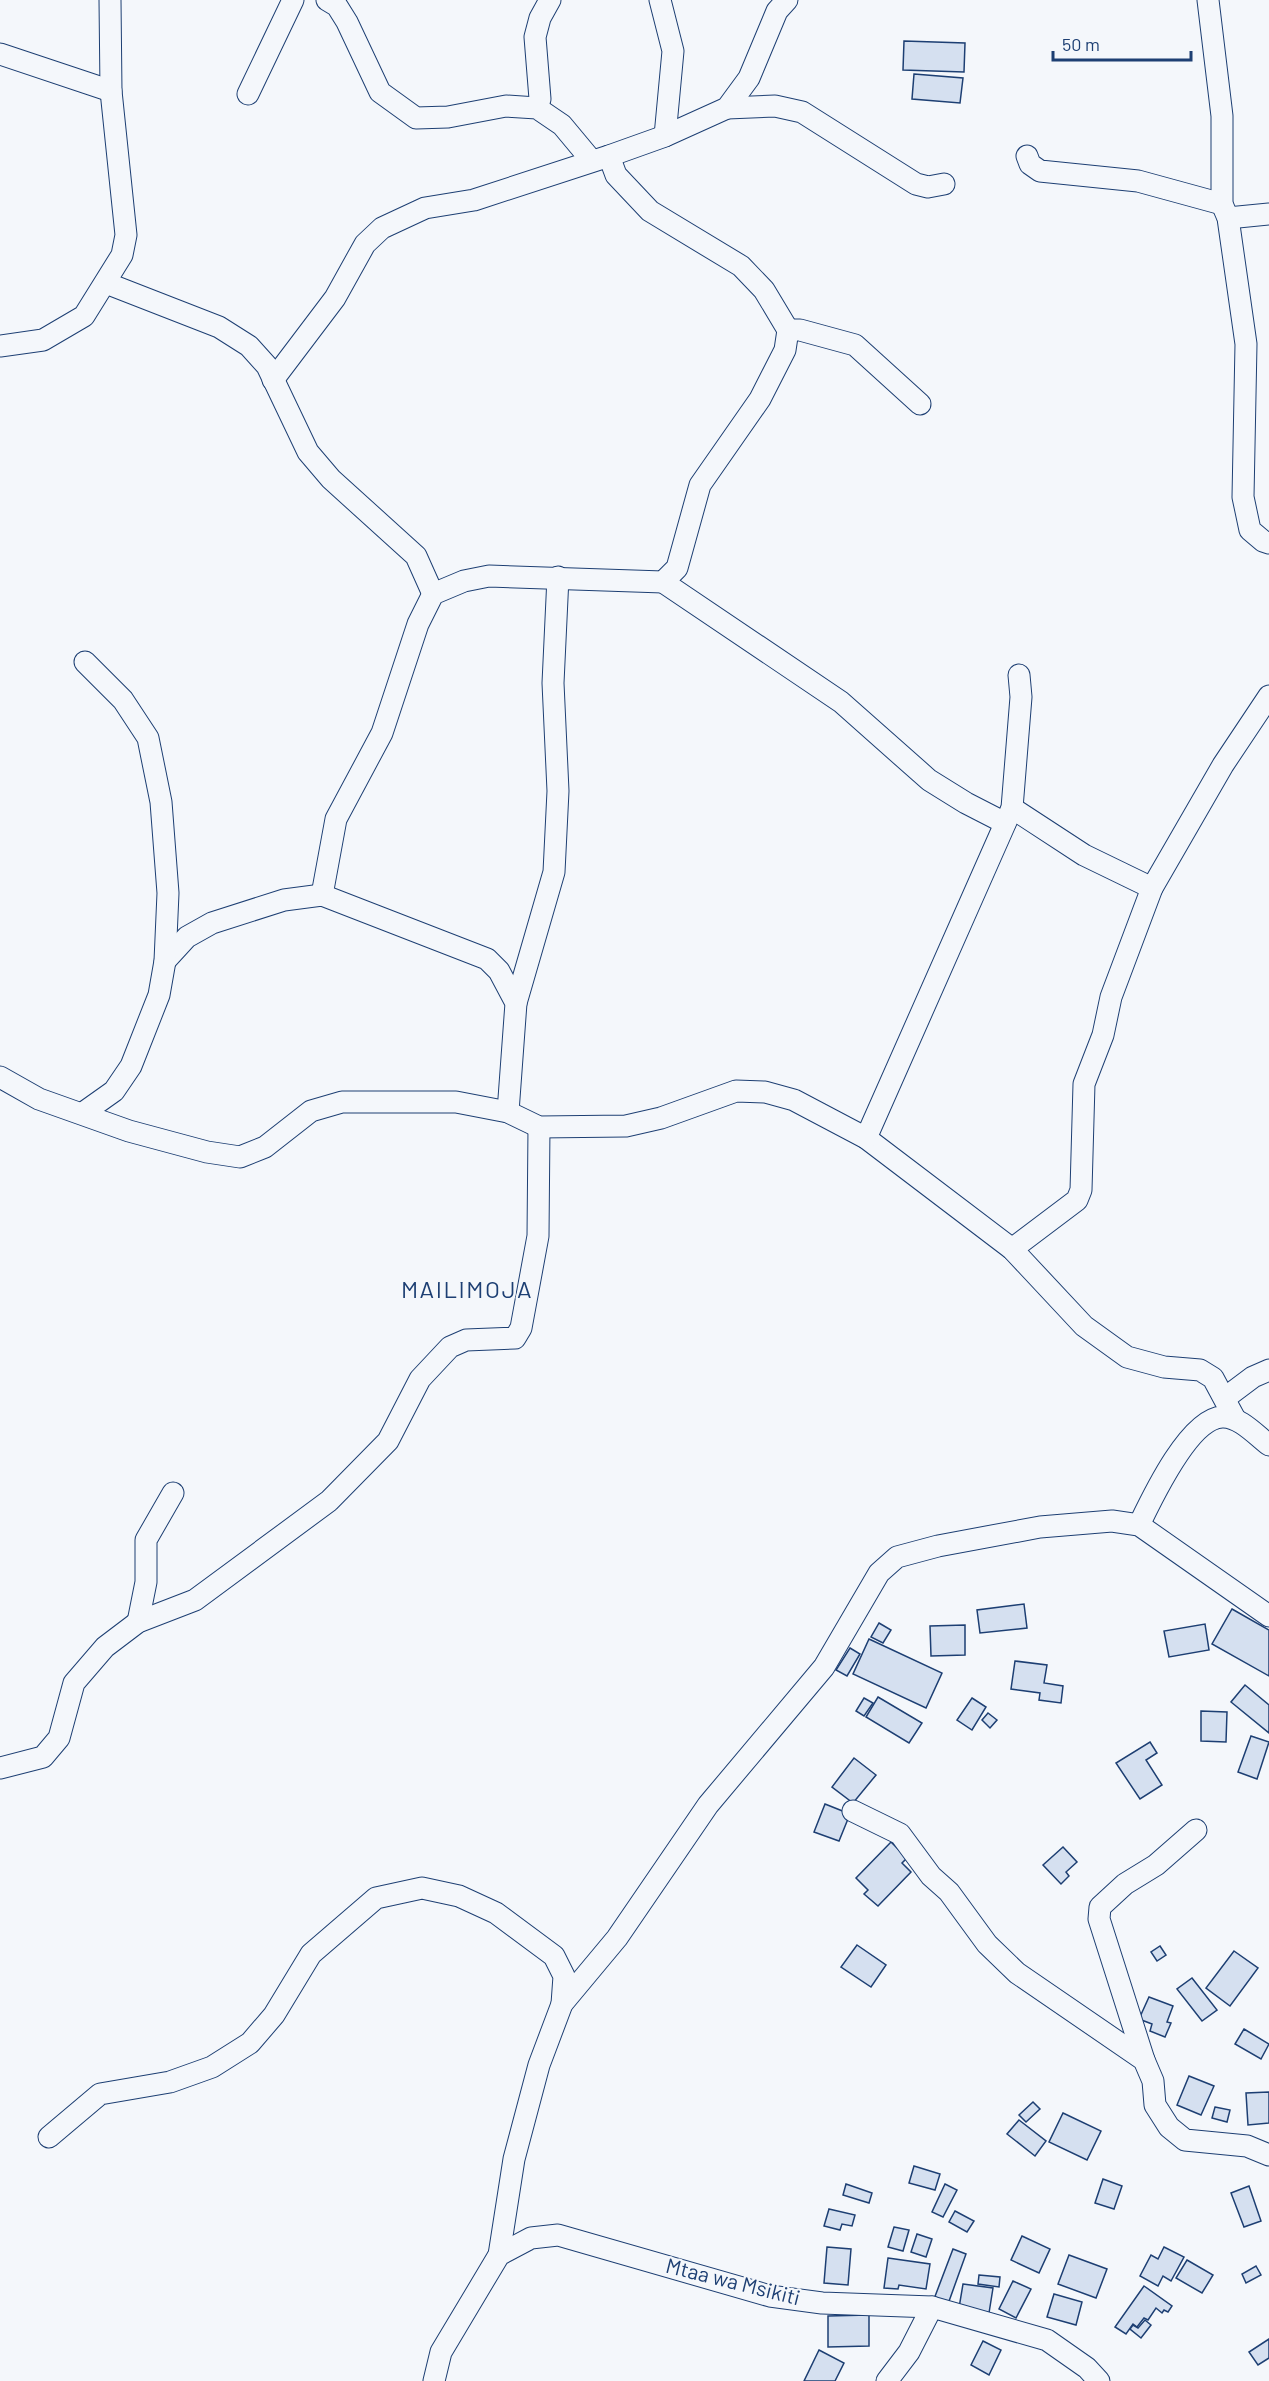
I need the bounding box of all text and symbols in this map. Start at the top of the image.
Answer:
scale bar [1053,24,1191,62]
text: 50 m [1062,33,1100,55]
district label: MAILIMOJA [401,1274,533,1303]
street label: Mtaa wa Msikiti [664,2252,803,2309]

